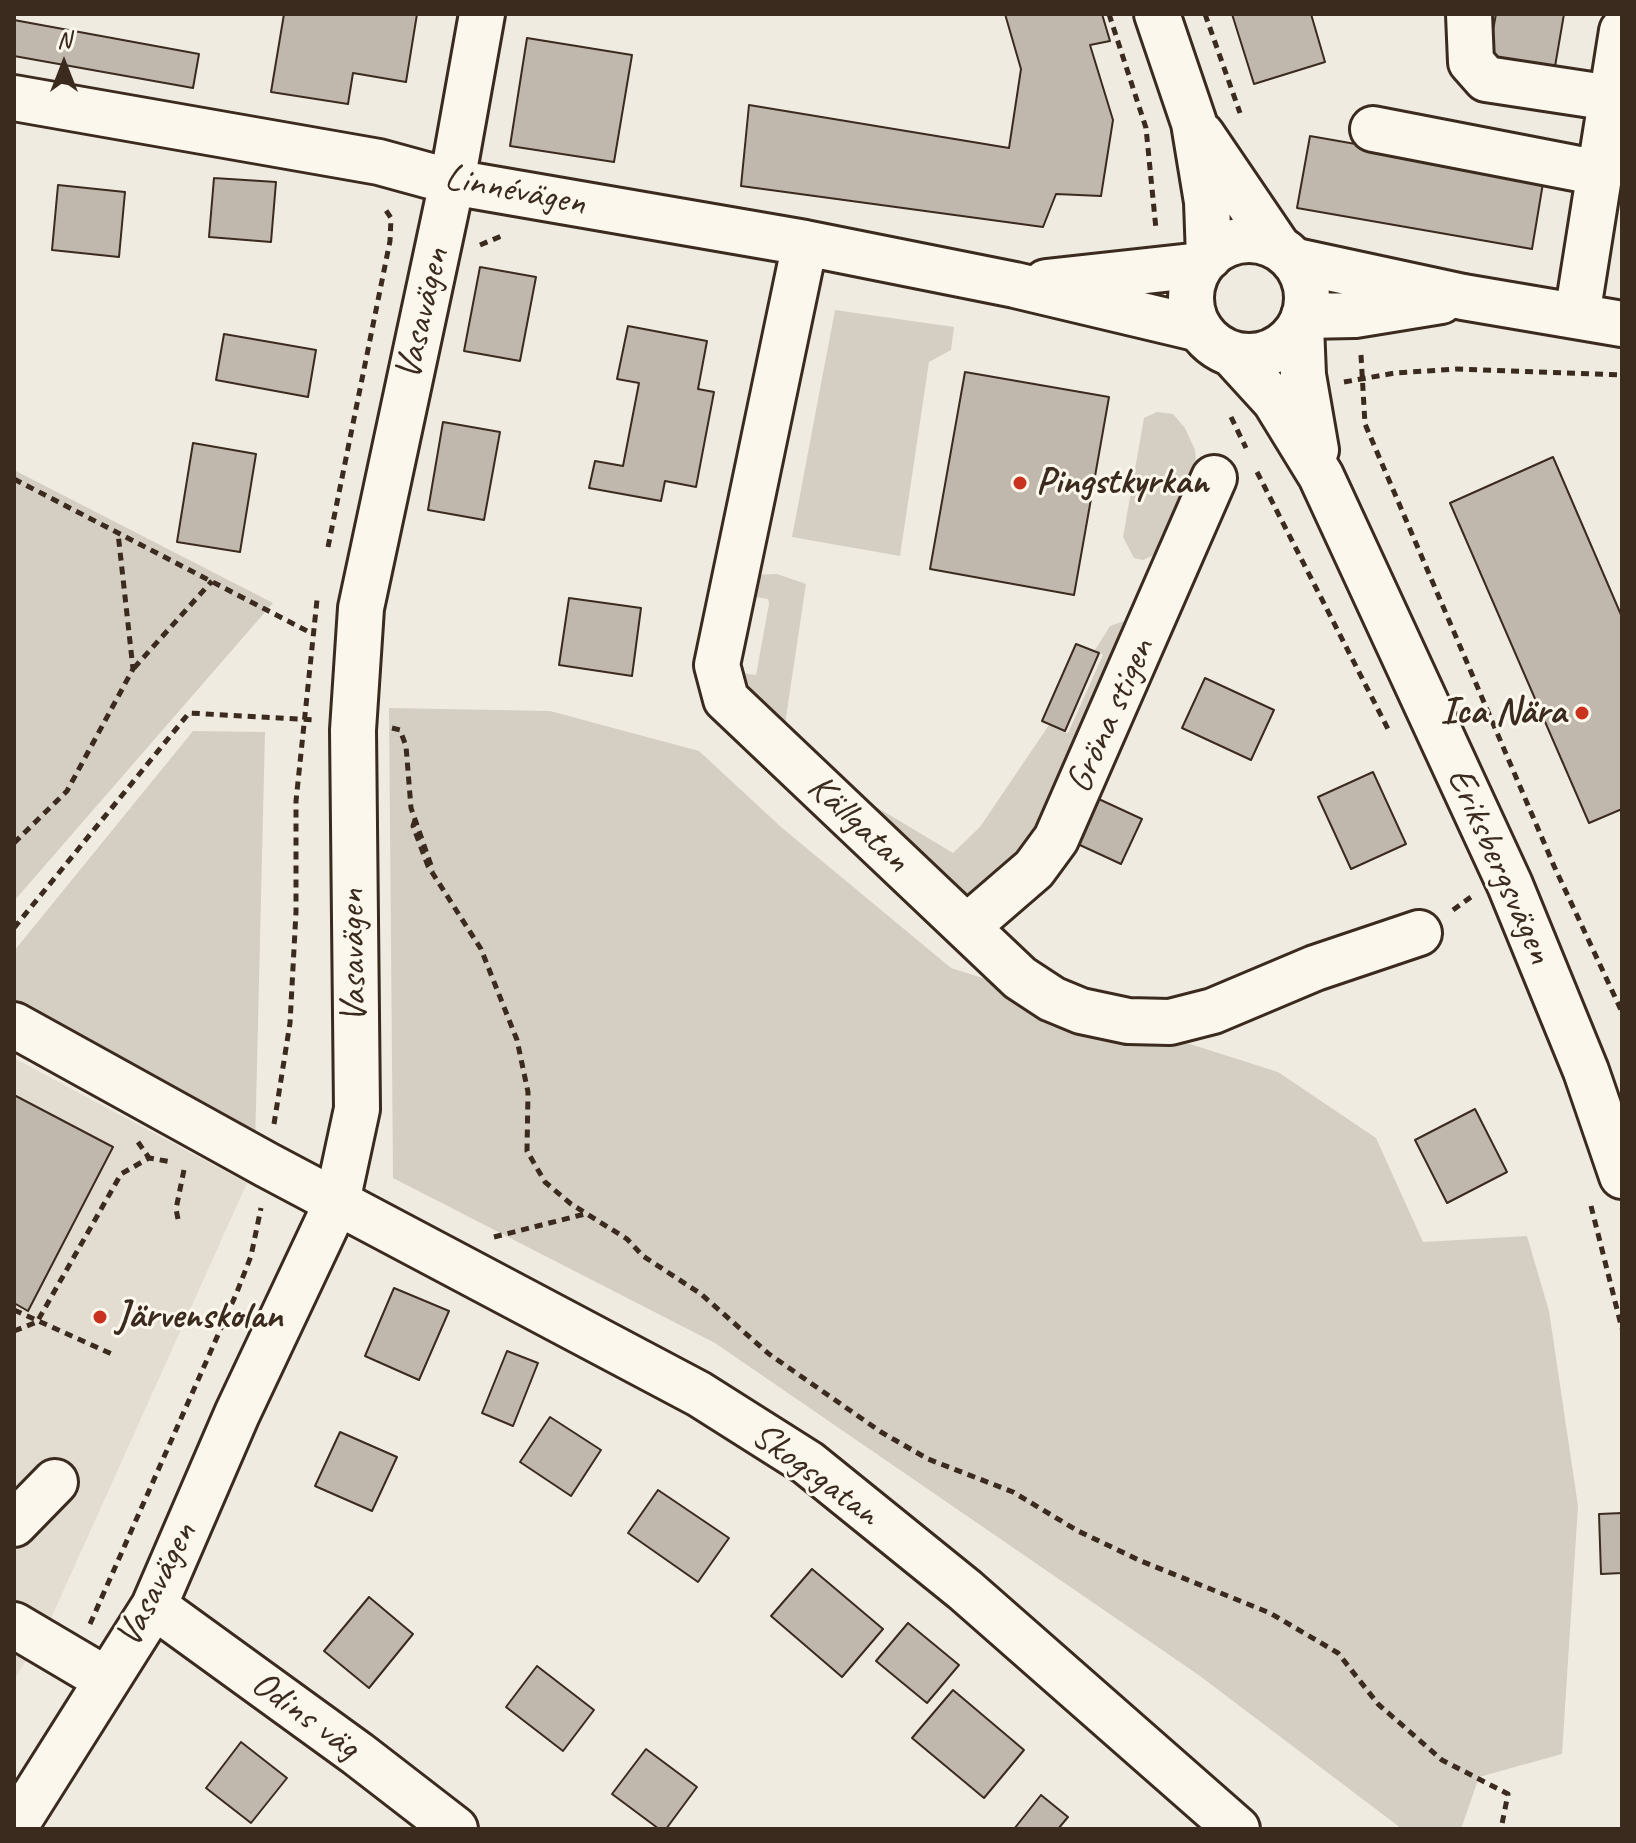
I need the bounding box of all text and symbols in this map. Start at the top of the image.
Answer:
north arrow [24,24,104,104]
text: N [57,26,71,54]
street label: Linnévägen [441,155,589,227]
street label: Vasavägen [386,244,460,384]
place label: Pingstkyrkan [1036,460,1208,506]
marker: Pingstkyrkan [1011,474,1029,492]
street label: Gröna stigen [1057,632,1165,800]
place label: Ica Nära [1440,690,1566,736]
marker: Ica Nära [1573,704,1591,722]
street label: Eriksbergsvägen [1436,761,1562,971]
street label: Källgatan [797,765,919,883]
street label: Vasavägen [330,889,378,1023]
place label: Järvenskolan [116,1294,282,1340]
marker: Järvenskolan [91,1308,109,1326]
street label: Skogsgatan [742,1413,888,1537]
street label: Vasavägen [106,1515,208,1655]
street label: Odins väg [242,1661,368,1771]

